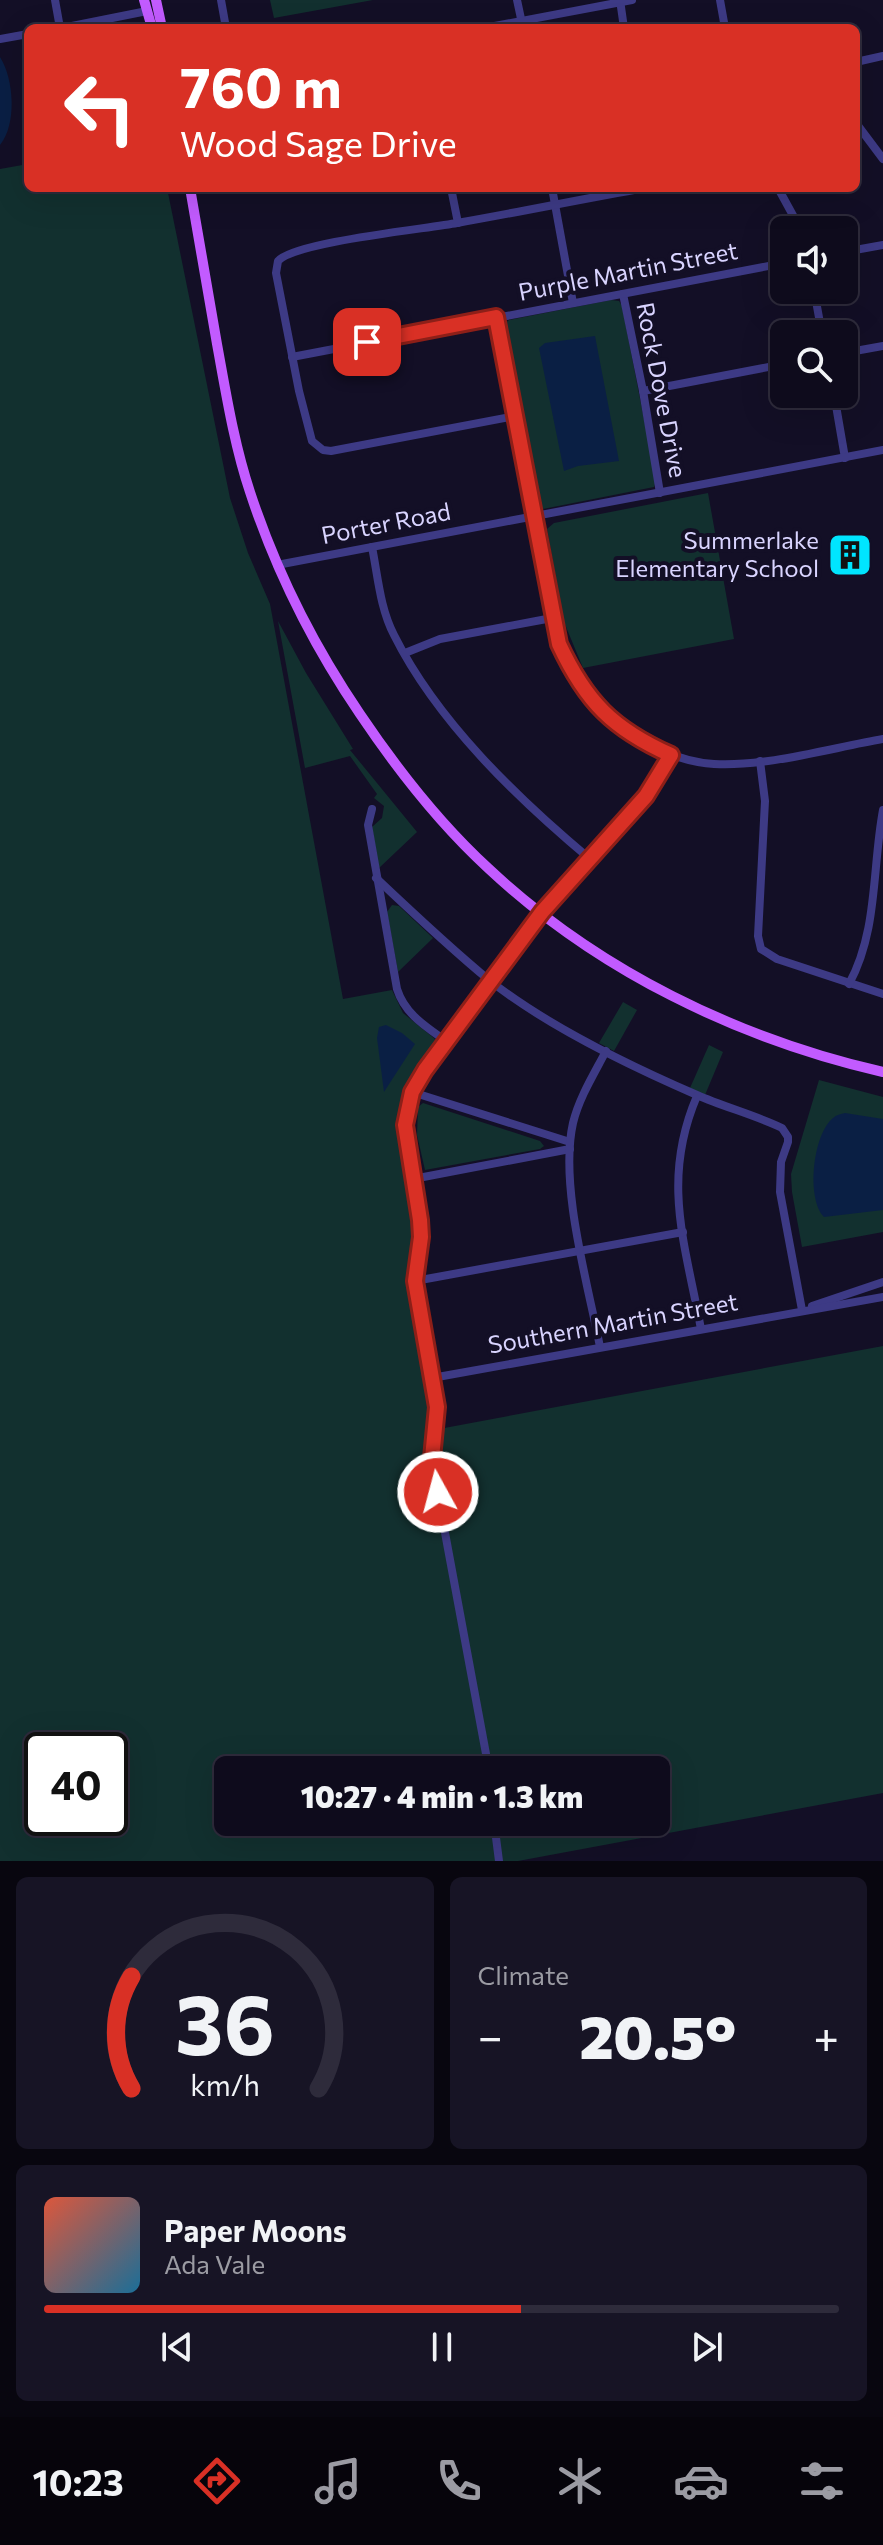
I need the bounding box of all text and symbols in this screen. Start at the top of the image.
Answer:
text: 760 m [180,51,342,120]
icon: left [48,56,152,160]
text: Wood Sage Drive [180,120,457,164]
map controls [770,216,858,408]
button: sound [770,216,858,304]
street label: Purple Martin Street [516,235,740,306]
street label: Rock Dove Drive [631,300,694,480]
pin [333,308,401,376]
icon: arrive [345,320,389,364]
button: search [770,320,858,408]
street label: Porter Road [319,496,453,549]
place label: Summerlake Elementary School [615,525,819,582]
building icon: Summerlake Elementary School [826,531,874,579]
street label: Southern Martin Street [486,1286,740,1359]
position arrow [396,1450,480,1534]
speed limit sign: 40 [24,1732,128,1836]
text: 10:27 · 4 min · 1.3 km [301,1777,583,1814]
text: Climate [478,1959,569,1990]
text: 36 [175,1970,275,2072]
text: 20.5° [579,1998,736,2071]
text: − [478,2008,503,2062]
text: + [813,2008,839,2062]
text: km/h [190,2067,260,2102]
text: Paper Moons [164,2211,347,2248]
text: Ada Vale [164,2248,265,2279]
icon: previous [155,2325,199,2369]
icon: pause [420,2325,464,2369]
icon: next [685,2325,729,2369]
icon: directions [189,2453,245,2509]
icon: music [310,2453,366,2509]
icon: phone [431,2453,487,2509]
icon: climate [552,2453,608,2509]
icon: car [673,2453,729,2509]
icon: filters [794,2453,850,2509]
text: 10:23 [33,2459,124,2503]

